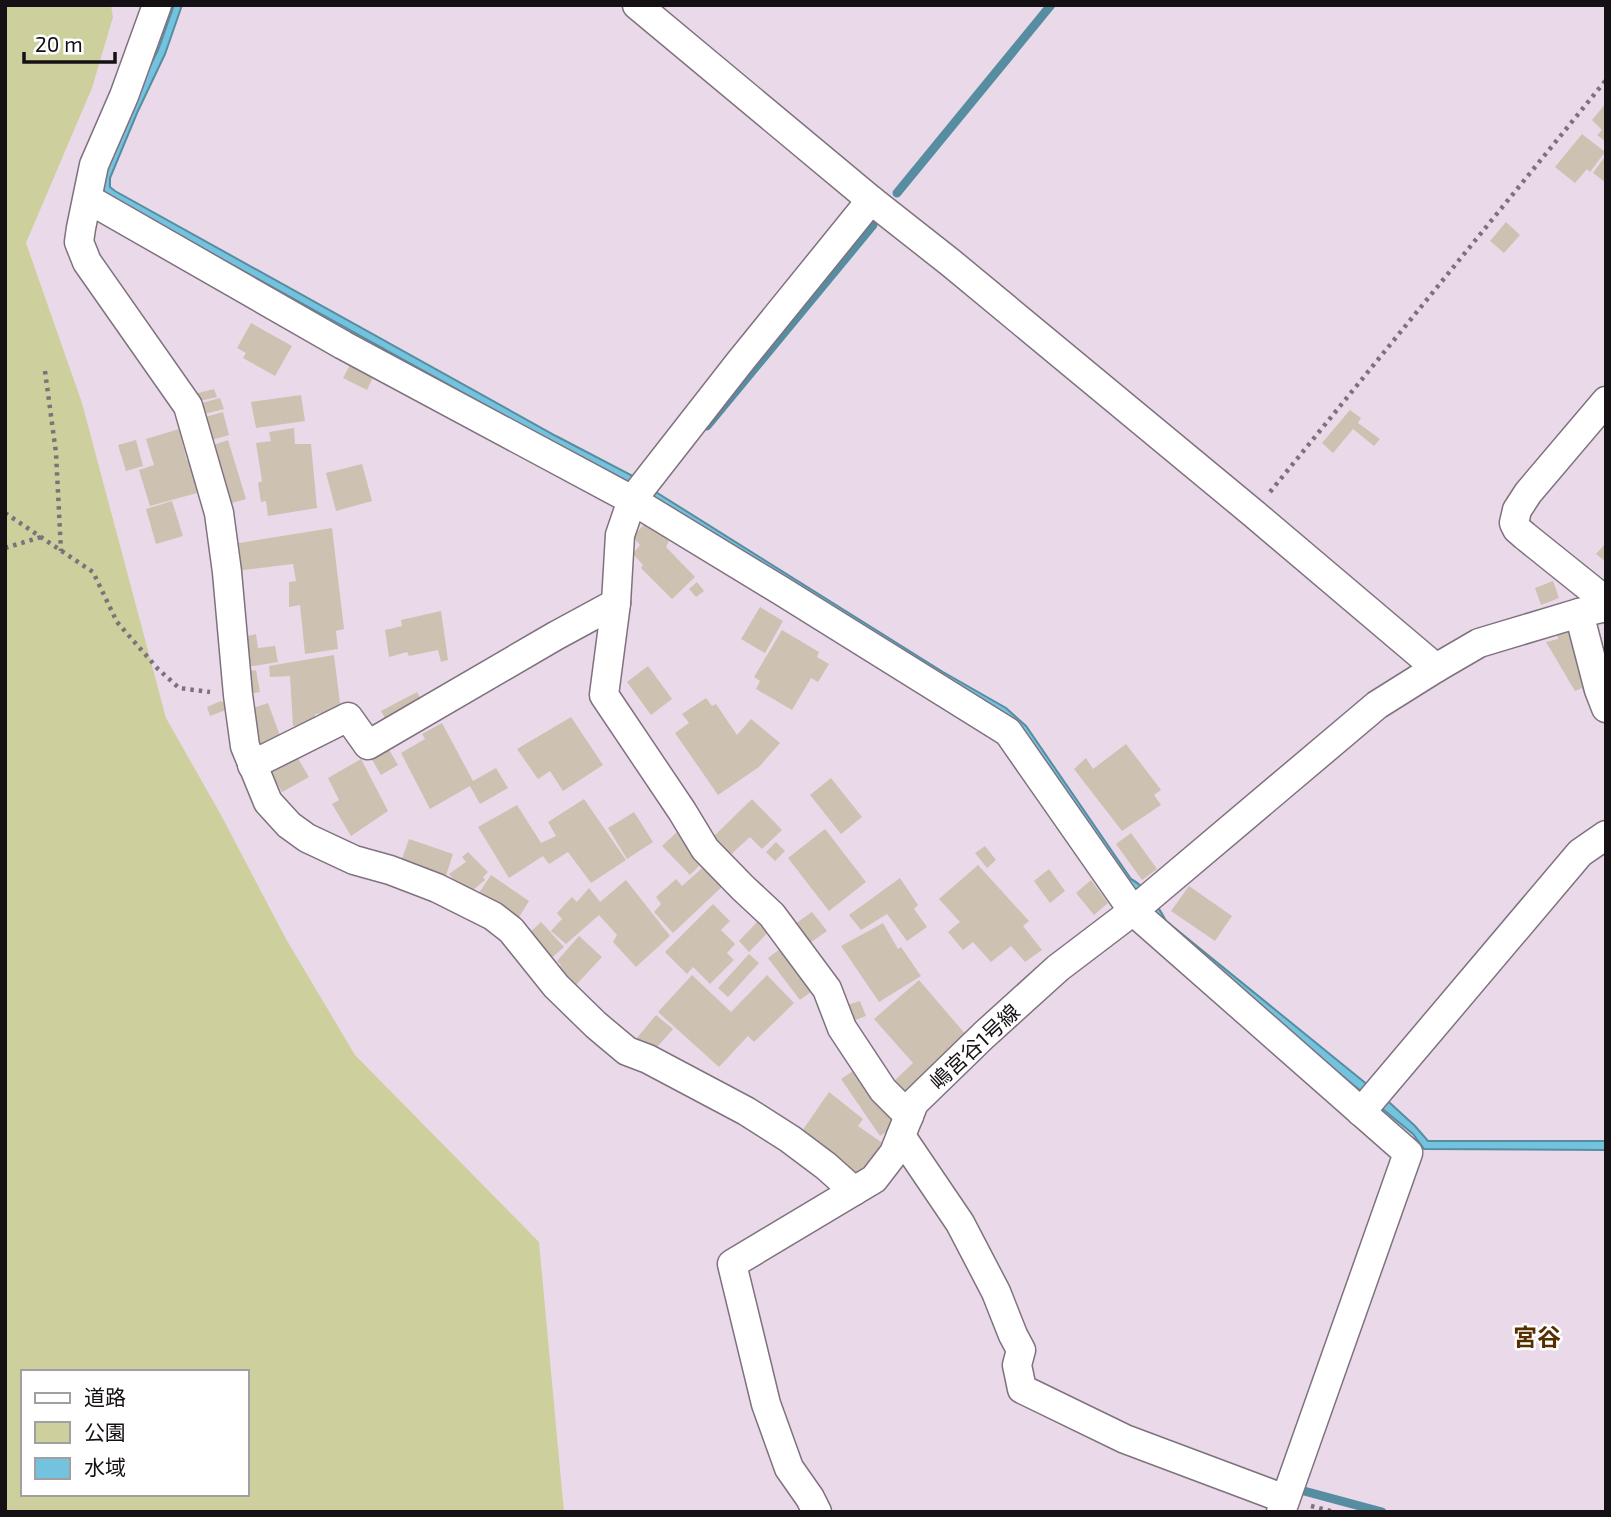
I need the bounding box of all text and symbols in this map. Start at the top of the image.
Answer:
scale bar [24,21,116,65]
text: 20 m [35,31,83,56]
street label: 嶋宮谷1号線 [924,998,1024,1094]
district label: 宮谷 [1513,1322,1561,1351]
legend [21,1370,248,1496]
text: 道路 [84,1384,126,1409]
text: 公園 [84,1419,126,1444]
text: 水域 [84,1454,126,1479]

